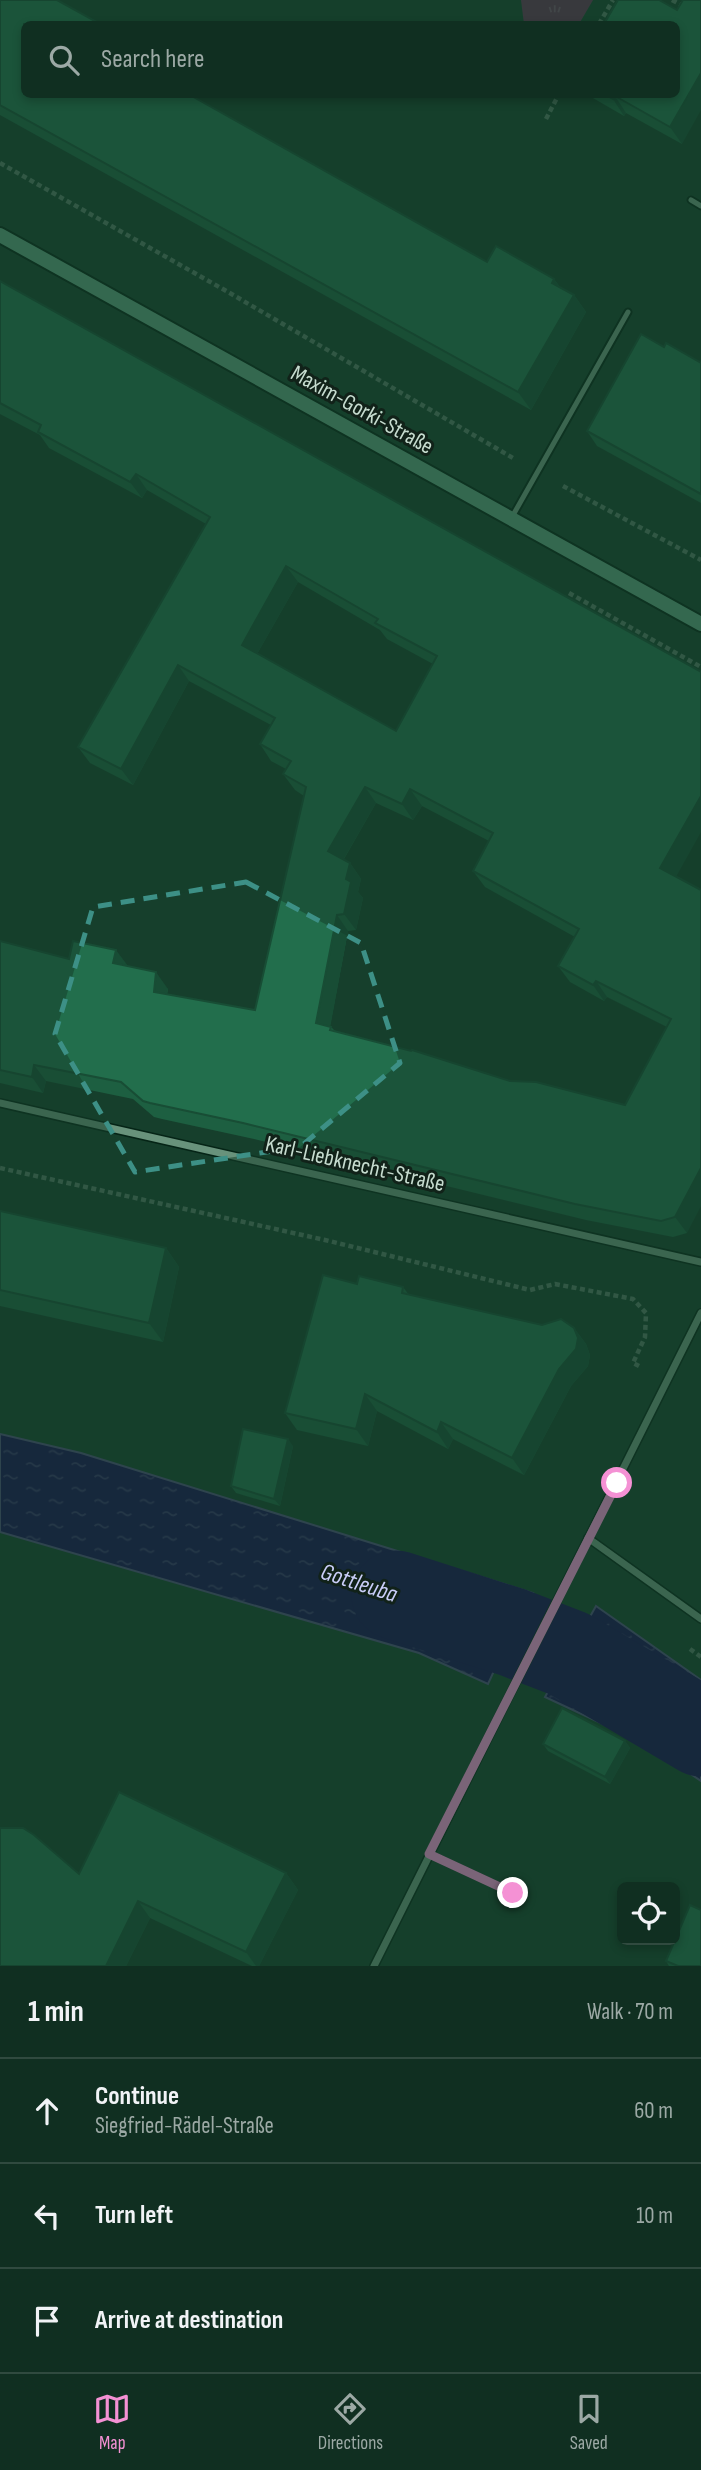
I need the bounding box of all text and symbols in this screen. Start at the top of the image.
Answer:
search box [21,21,680,98]
icon: search [45,41,83,79]
text: Search here [101,44,204,75]
street label: Maxim-Gorki-Straße [286,359,438,461]
street label: Karl-Liebknecht-Straße [263,1130,447,1198]
route start [601,1467,632,1498]
water label: Gottleuba [317,1557,401,1609]
route end [497,1877,528,1908]
map controls [617,1882,680,1945]
button: locate [617,1882,680,1945]
text: 1 min [28,1994,84,2030]
text: Walk · 70 m [587,1998,673,2026]
text: Continue [95,2081,179,2112]
icon: ahead [28,2092,66,2130]
text: 60 m [634,2097,673,2125]
text: Siegfried-Rädel-Straße [95,2112,274,2140]
icon: left [28,2197,66,2235]
text: Turn left [95,2200,173,2231]
text: 10 m [636,2202,673,2230]
icon: arrive [28,2302,66,2340]
text: Arrive at destination [95,2305,283,2336]
tab: Map [93,2390,131,2455]
tab: Directions [318,2390,383,2455]
tab: Saved [570,2390,608,2455]

